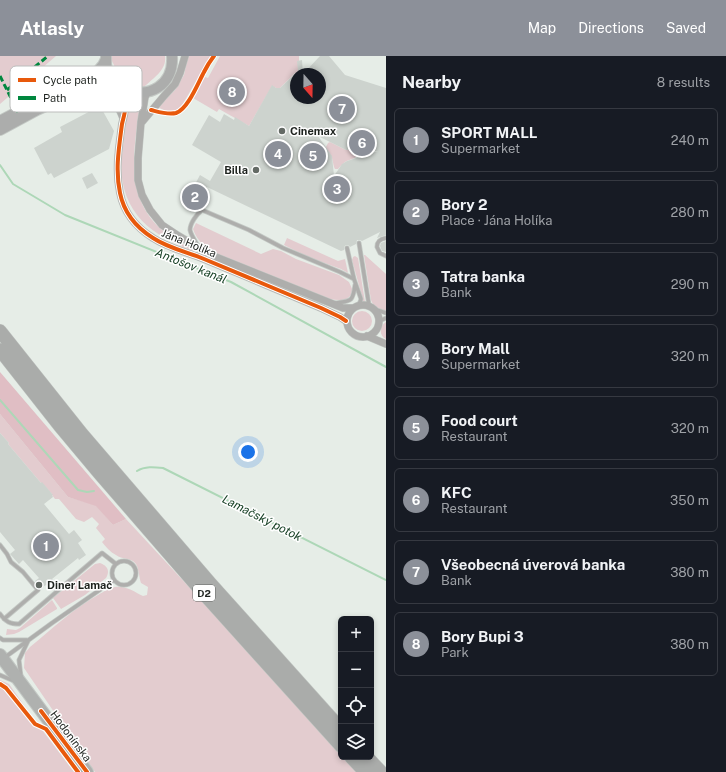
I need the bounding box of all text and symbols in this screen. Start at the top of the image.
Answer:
text: Atlasly [20,17,84,39]
text: Map [528,20,556,36]
text: Directions [578,20,644,36]
text: Saved [666,20,706,36]
legend [10,66,142,112]
north arrow [290,68,326,104]
text: Nearby [402,72,461,92]
text: Cycle path [43,74,97,86]
text: 8 results [657,75,710,90]
pin: 8 [219,77,245,107]
text: Path [43,92,66,104]
pin: 7 [329,94,355,124]
text: SPORT MALL [441,124,537,141]
place label: Cinemax [290,125,337,137]
marker: Cinemax [277,126,287,136]
pin: 6 [349,128,375,158]
text: 1 [413,133,419,148]
text: 240 m [671,133,709,148]
pin: 4 [265,139,291,169]
pin: 5 [300,141,326,171]
text: Supermarket [441,141,520,156]
place label: Billa [224,164,248,176]
marker: Billa [251,165,261,175]
pin: 3 [324,174,350,204]
pin: 2 [182,182,208,212]
text: Bory 2 [441,196,488,213]
text: 2 [412,205,420,220]
text: 280 m [671,205,709,220]
text: Place · Jána Holíka [441,213,553,228]
street label: Jána Holíka [160,227,218,259]
water label: Antošov kanál [153,245,229,287]
text: Tatra banka [441,268,525,285]
text: 3 [412,277,420,292]
text: 290 m [671,277,709,292]
text: Bank [441,285,472,300]
text: Bory Mall [441,340,510,357]
text: 4 [412,349,420,364]
text: 320 m [671,349,709,364]
text: Supermarket [441,357,520,372]
text: Food court [441,412,518,429]
text: 5 [412,421,420,436]
text: 320 m [671,421,709,436]
text: Restaurant [441,429,507,444]
your location [238,442,258,462]
text: KFC [441,484,472,501]
water label: Lamačský potok [220,492,305,544]
text: 6 [412,493,420,508]
text: 350 m [670,493,709,508]
text: Restaurant [441,501,507,516]
pin: 1 [33,531,59,561]
text: Všeobecná úverová banka [441,556,625,573]
text: 7 [412,565,420,580]
text: 380 m [670,565,709,580]
text: Bank [441,573,472,588]
place label: Diner Lamač [47,579,112,591]
marker: Diner Lamač [34,580,44,590]
road number: D2 [193,585,215,601]
map controls [338,616,374,760]
button: + [338,616,374,652]
text: Bory Bupi 3 [441,628,524,645]
text: 8 [412,637,420,652]
text: 380 m [670,637,709,652]
text: Park [441,645,469,660]
button: − [338,652,374,688]
button: locate [338,688,374,724]
street label: Hodonínska [48,708,94,764]
button: layers [338,724,374,760]

